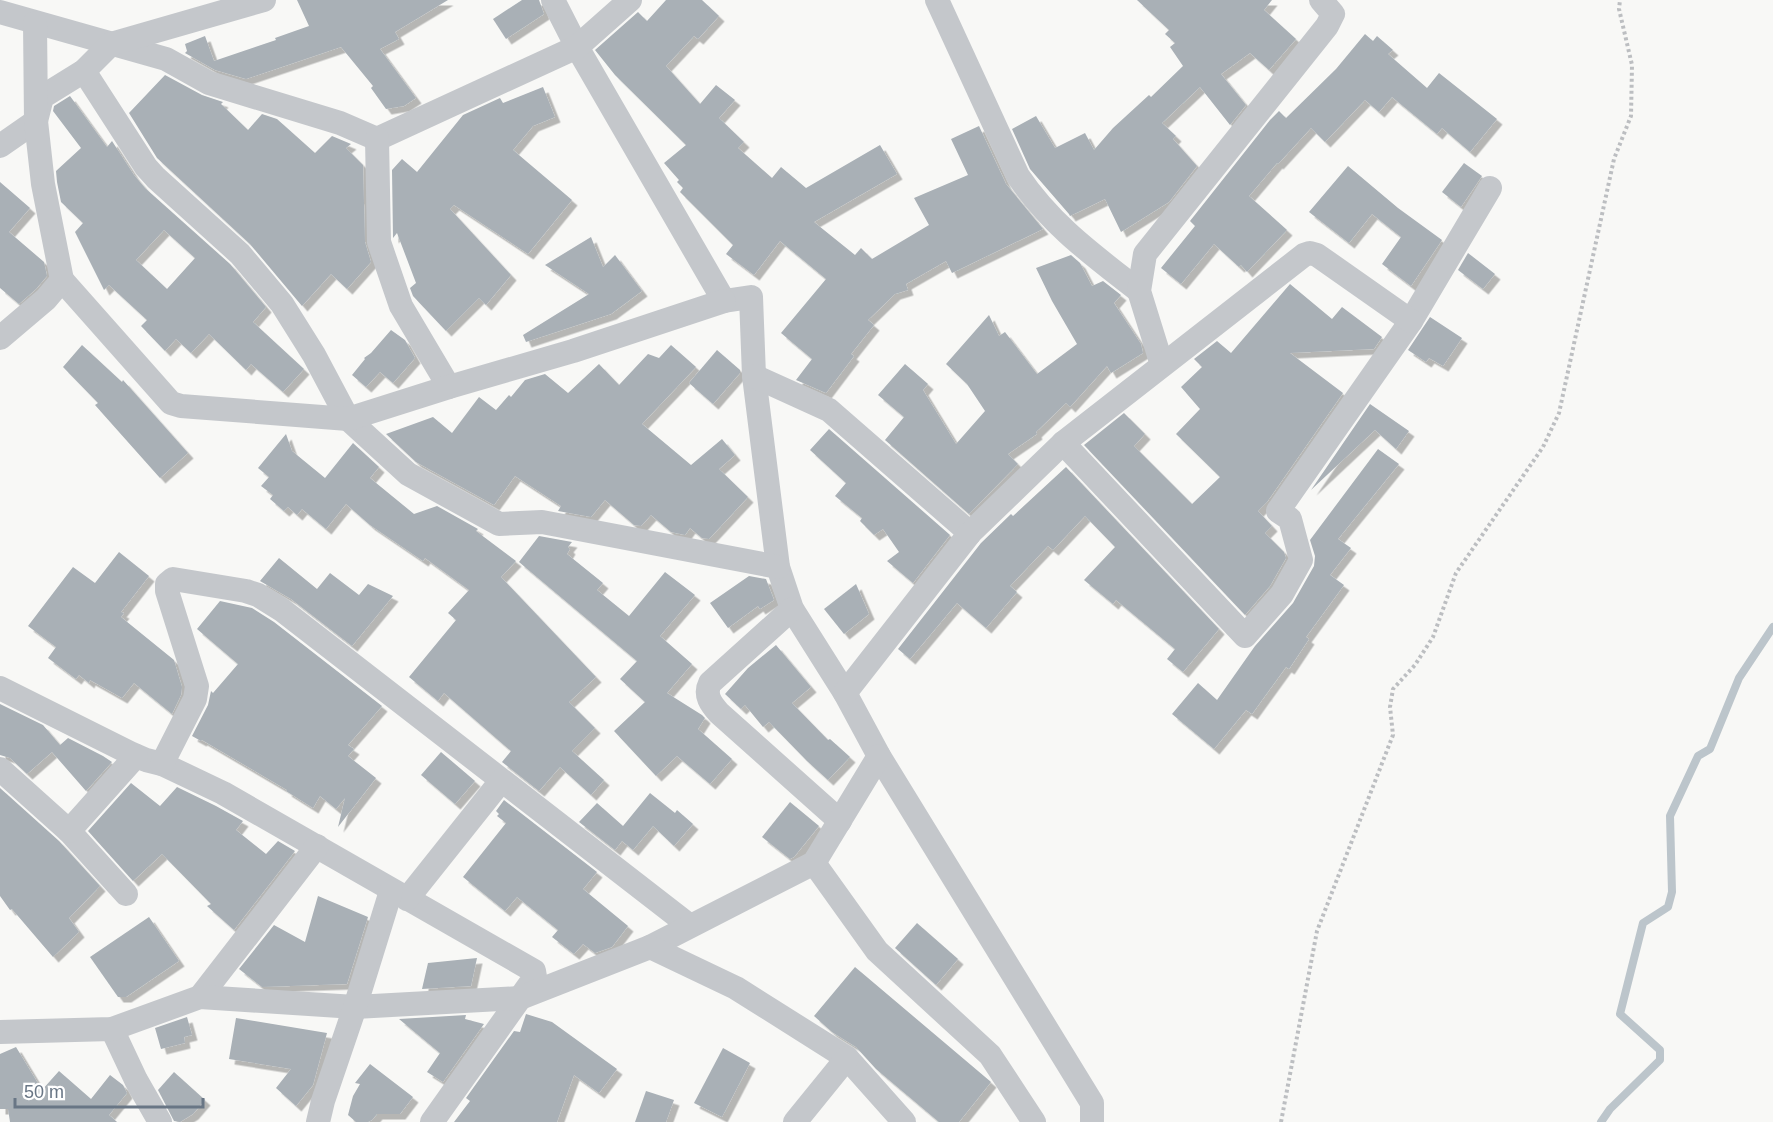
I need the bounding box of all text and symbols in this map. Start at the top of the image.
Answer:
scale bar [15,1071,202,1109]
text: 50 m [24,1082,64,1102]

